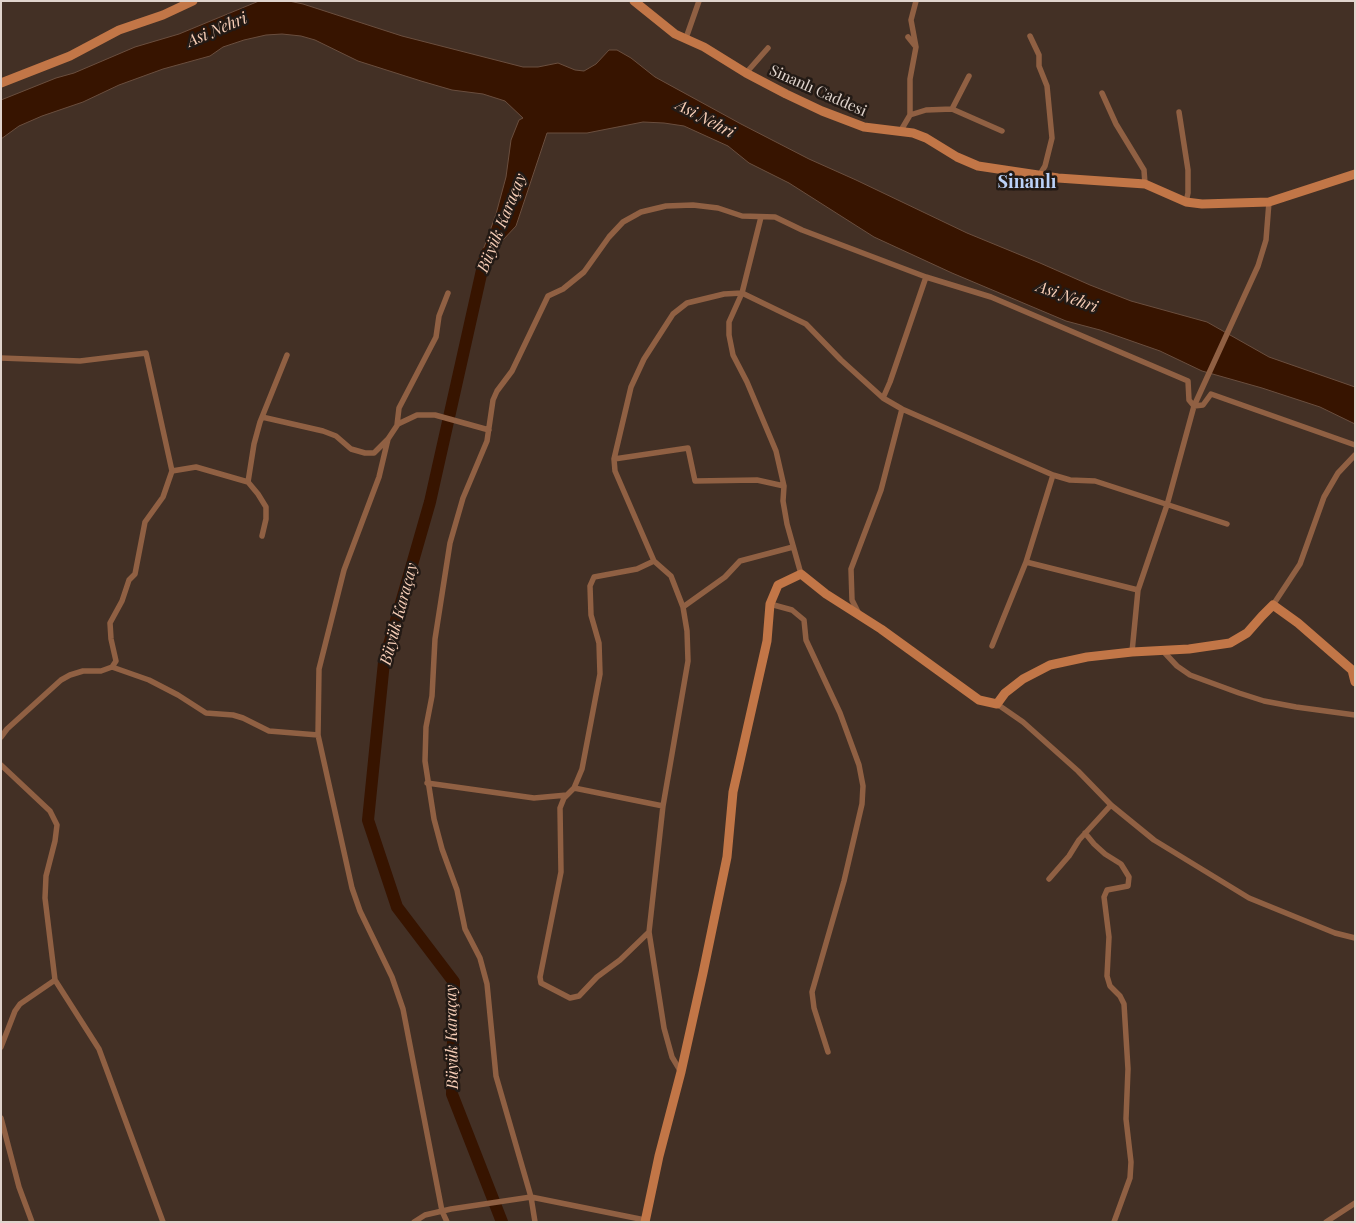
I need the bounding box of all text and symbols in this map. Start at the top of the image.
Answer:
water label: Asi Nehri [184,9,250,51]
street label: Sinanlı Caddesi [767,62,869,120]
water label: Asi Nehri [672,96,738,142]
water label: Büyük Karaçay [473,171,531,275]
district label: Sinanlı [998,171,1056,193]
water label: Asi Nehri [1034,277,1100,317]
water label: Büyük Karaçay [376,561,422,667]
water label: Büyük Karaçay [441,984,463,1090]

